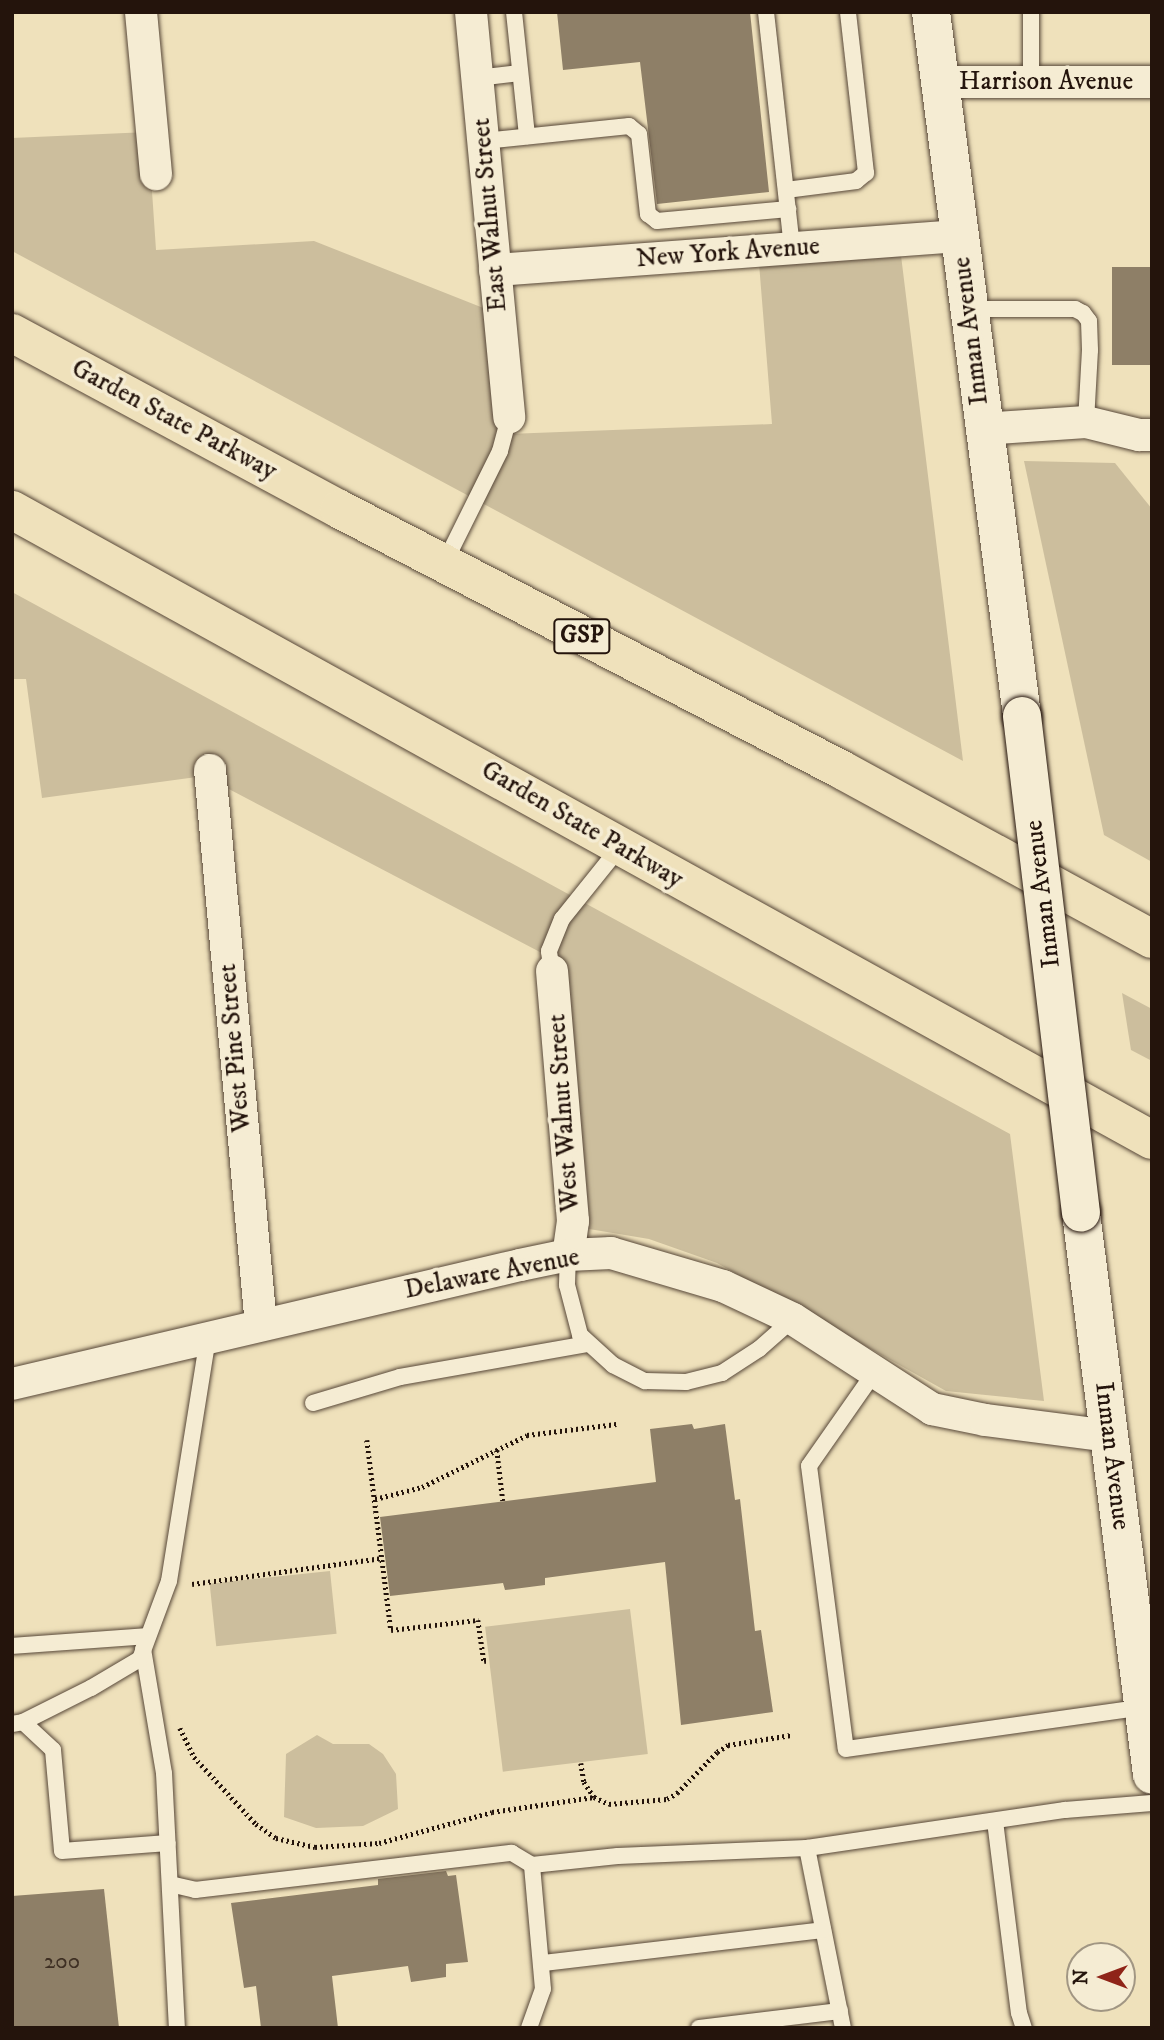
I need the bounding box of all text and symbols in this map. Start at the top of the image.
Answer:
street label: Harrison Avenue [959,66,1133,98]
street label: East Walnut Street [466,117,514,313]
street label: New York Avenue [635,231,821,275]
street label: Inman Avenue [946,255,996,407]
street label: Garden State Parkway [66,353,282,487]
road number: GSP [552,616,612,656]
street label: Garden State Parkway [476,755,688,895]
street label: Inman Avenue [1018,818,1068,970]
street label: West Pine Street [212,962,258,1134]
street label: West Walnut Street [542,1013,586,1213]
street label: Delaware Avenue [402,1242,582,1306]
street label: Inman Avenue [1087,1380,1137,1532]
north arrow [1066,1942,1136,2012]
house number: 200 [44,1948,80,1976]
text: N [1070,1969,1093,1985]

